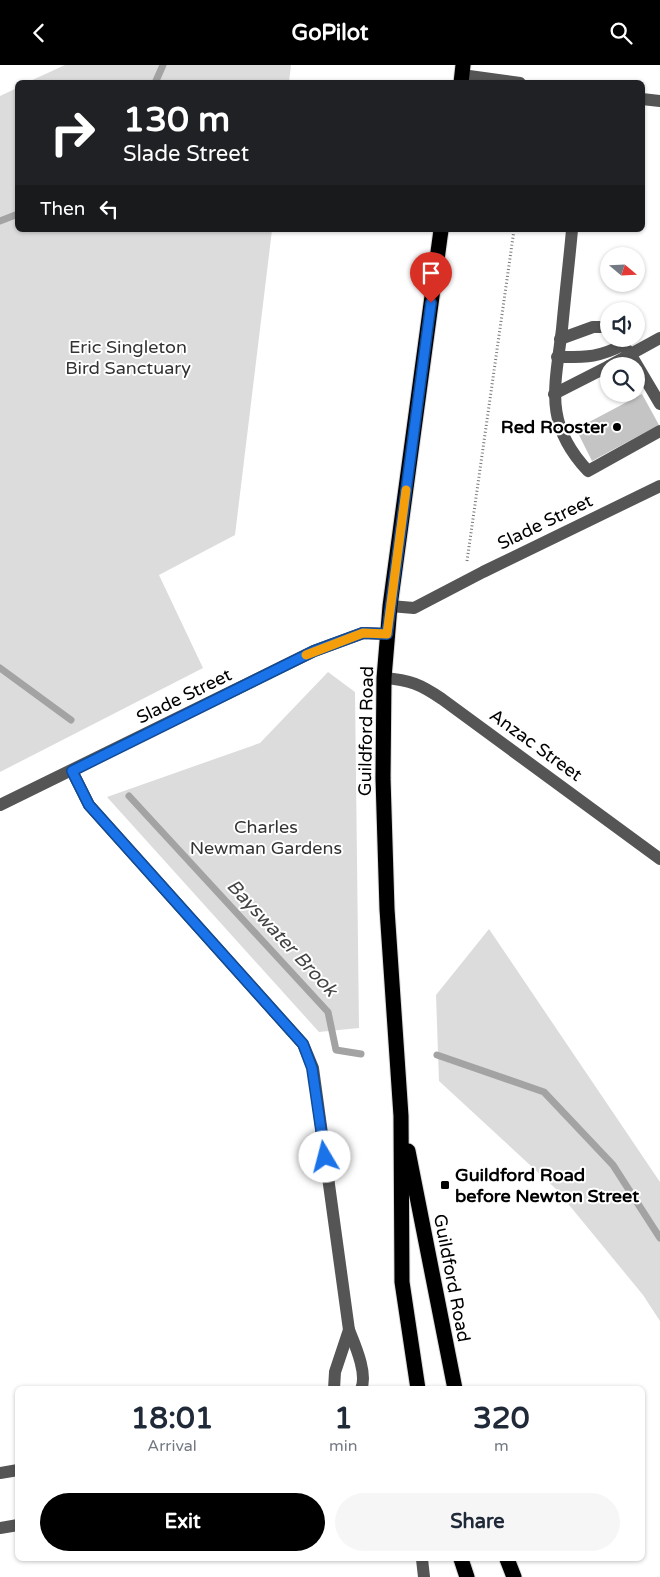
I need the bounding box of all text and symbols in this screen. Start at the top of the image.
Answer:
icon: back [25,19,53,47]
icon: search [607,19,635,47]
text: GoPilot [292,20,368,46]
text: 130 m [123,99,230,141]
icon: right [40,100,105,165]
text: Slade Street [123,141,249,167]
icon: left [95,195,123,223]
text: Then [40,198,85,220]
north arrow [600,247,645,293]
map controls [600,247,645,402]
pin [410,252,452,303]
icon: arrive [417,259,445,287]
button: sound [600,302,645,347]
park label: Eric Singleton Bird Sanctuary [65,336,191,379]
button: search [600,357,645,402]
place label: Red Rooster [501,416,608,438]
marker: Red Rooster [611,421,623,433]
street label: Slade Street [494,489,596,555]
street label: Slade Street [133,663,235,729]
street label: Guildford Road [354,666,378,796]
street label: Anzac Street [485,704,587,786]
park label: Charles Newman Gardens [190,816,342,859]
water label: Bayswater Brook [222,875,343,1002]
position arrow [298,1130,350,1182]
place label: Guildford Road before Newton Street [455,1164,639,1207]
marker: Guildford Road before Newton Street [439,1179,451,1191]
street label: Guildford Road [429,1212,475,1344]
text: 18:01 [130,1400,214,1437]
text: 1 [334,1400,353,1437]
text: 320 [473,1400,530,1437]
text: Arrival [147,1436,197,1456]
text: min [329,1436,358,1456]
text: m [494,1436,509,1456]
button: Exit [40,1493,325,1551]
button: Share [335,1493,620,1551]

